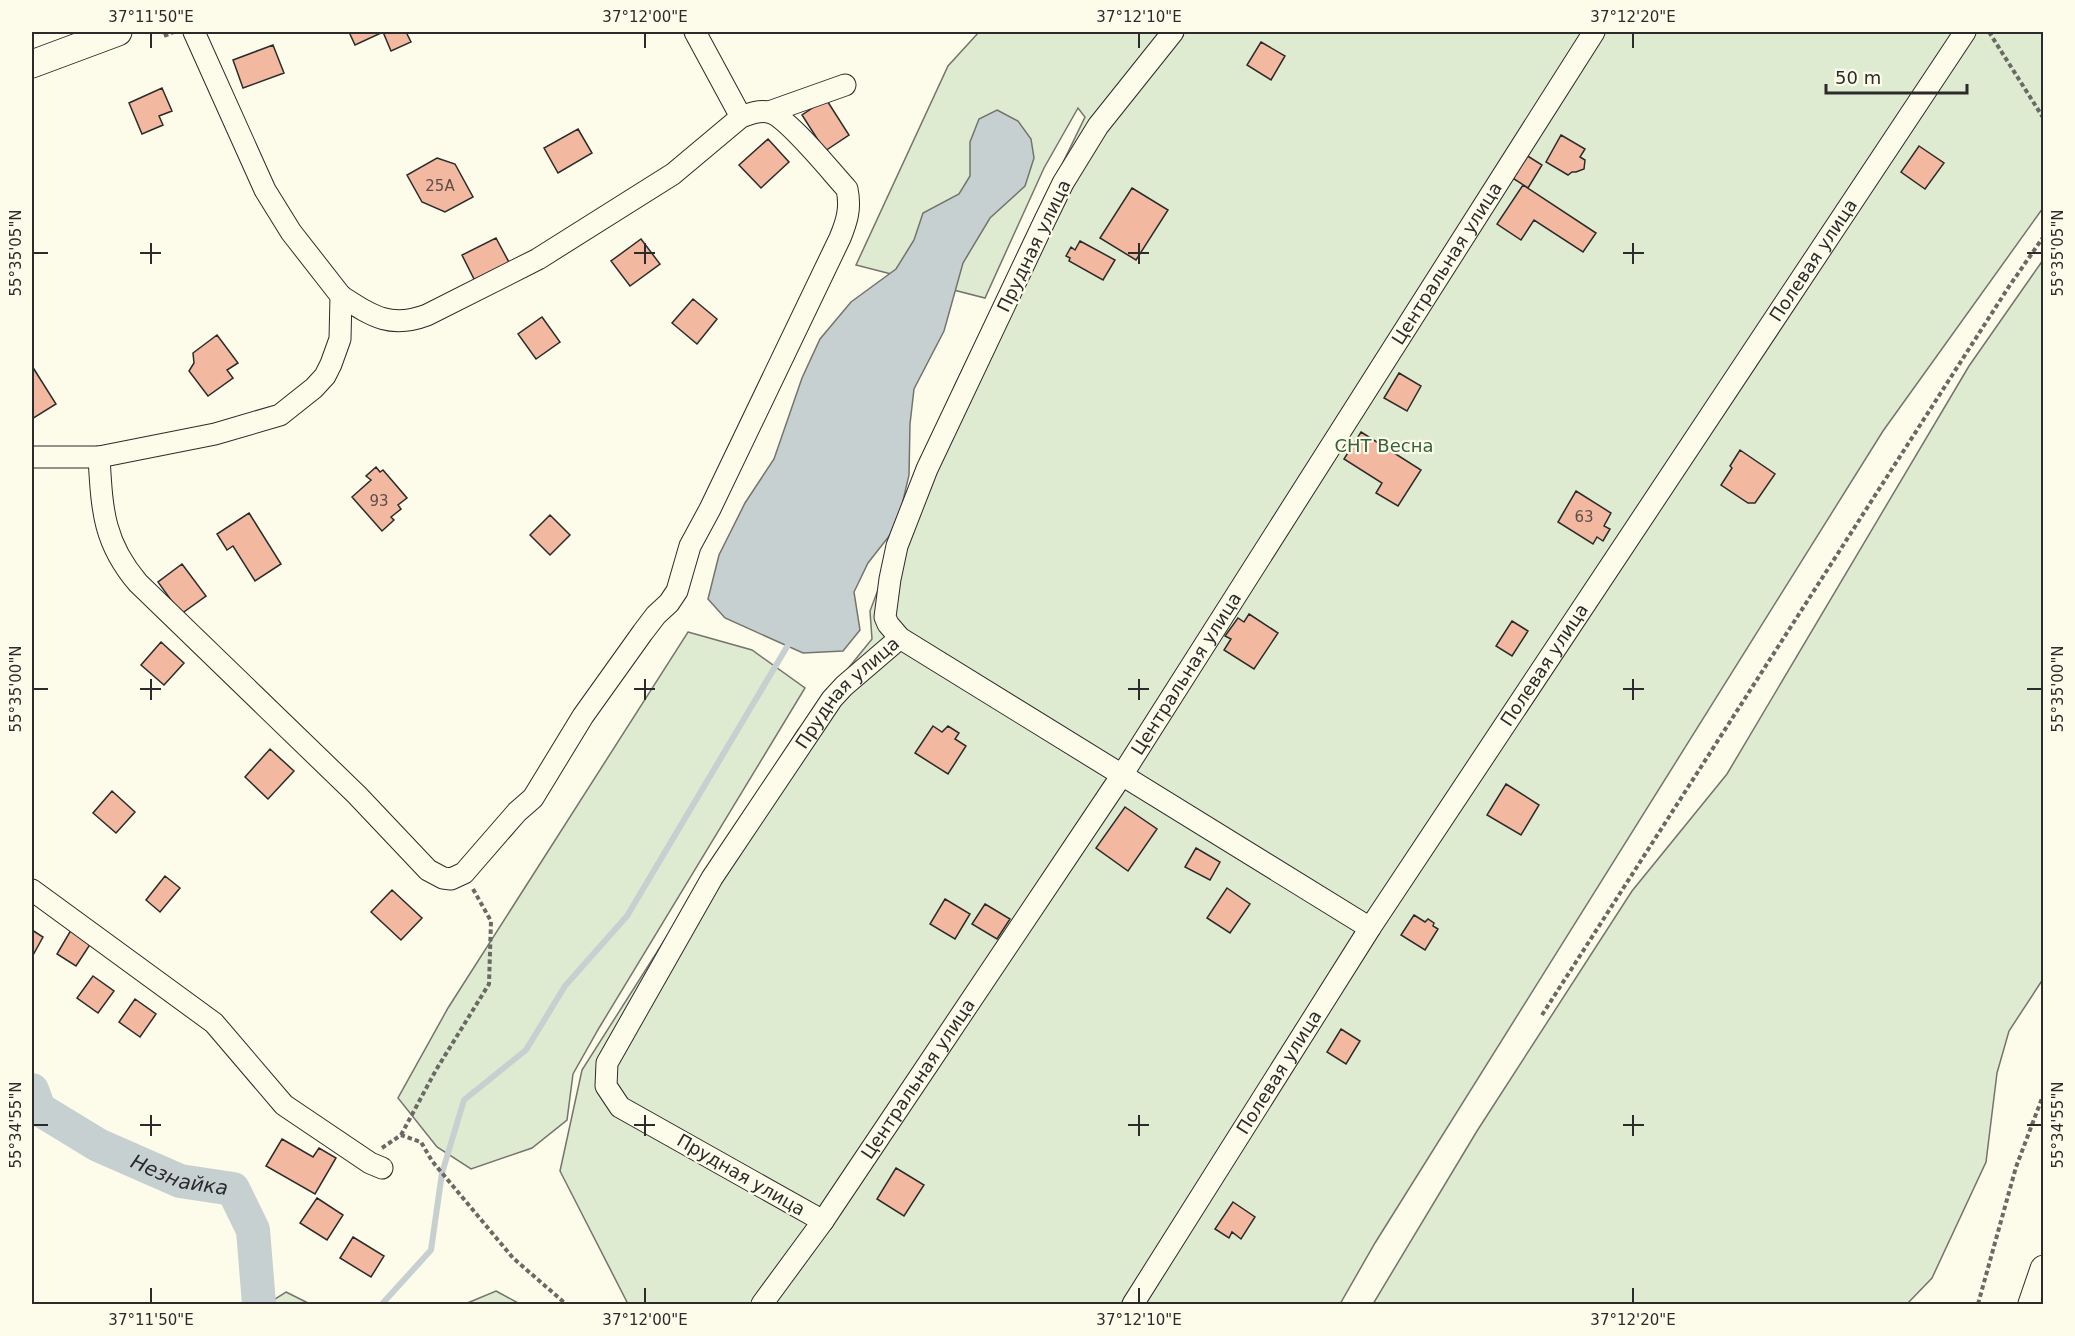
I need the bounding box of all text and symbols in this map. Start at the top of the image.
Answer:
text: 37°11'50"E [108,8,194,26]
text: 37°12'00"E [602,8,688,26]
text: 37°12'10"E [1096,8,1182,26]
text: 37°12'20"E [1590,8,1676,26]
scale bar [1826,57,1967,95]
text: 50 m [1835,67,1881,88]
street label: Прудная улица [992,176,1075,315]
house number: 25А [425,177,455,195]
street label: Центральная улица [1387,178,1506,348]
street label: Полевая улица [1765,195,1861,325]
text: 55°35'05"N [7,209,25,297]
text: 55°35'05"N [2049,209,2067,297]
park label: СНТ Весна [1335,435,1433,456]
house number: 93 [369,492,389,510]
house number: 63 [1574,508,1594,526]
street label: Центральная улица [1127,588,1245,759]
street label: Полевая улица [1496,600,1592,730]
street label: Прудная улица [791,633,903,752]
text: 55°35'00"N [7,645,25,733]
text: 55°35'00"N [2049,645,2067,733]
street label: Центральная улица [857,995,979,1163]
street label: Полевая улица [1232,1006,1326,1138]
text: 55°34'55"N [7,1081,25,1169]
text: 55°34'55"N [2049,1081,2067,1169]
street label: Прудная улица [673,1129,809,1220]
water label: Незнайка [127,1149,230,1200]
text: 37°11'50"E [108,1311,194,1329]
text: 37°12'00"E [602,1311,688,1329]
text: 37°12'10"E [1096,1311,1182,1329]
text: 37°12'20"E [1590,1311,1676,1329]

